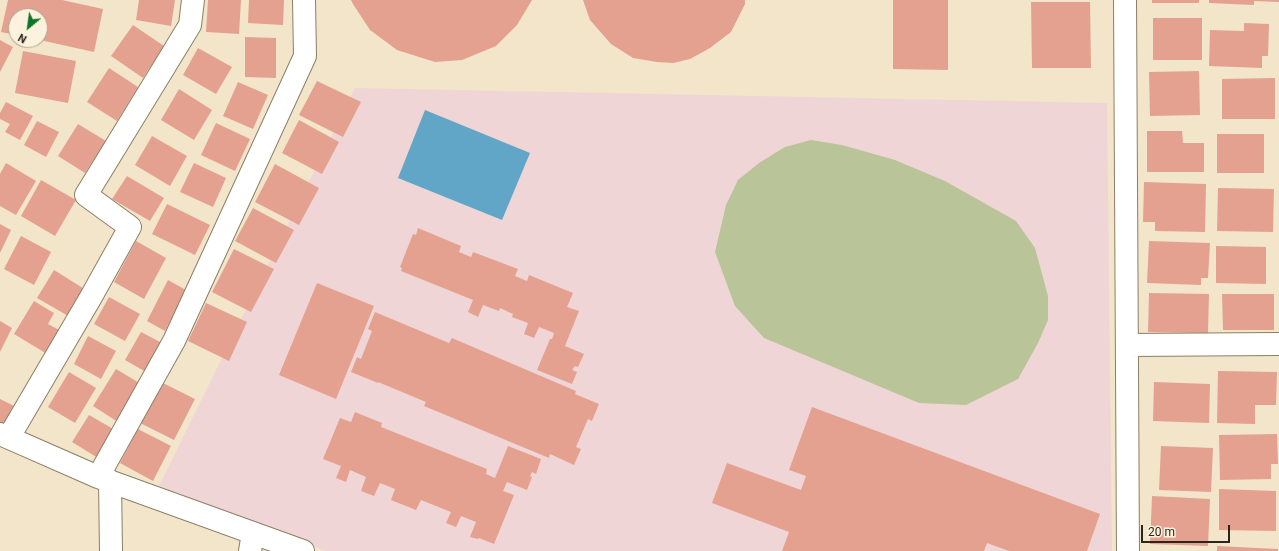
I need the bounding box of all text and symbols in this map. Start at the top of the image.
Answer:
north arrow [8,8,48,48]
text: N [16,30,29,46]
scale bar [1143,517,1232,543]
text: 20 m [1148,525,1175,539]

